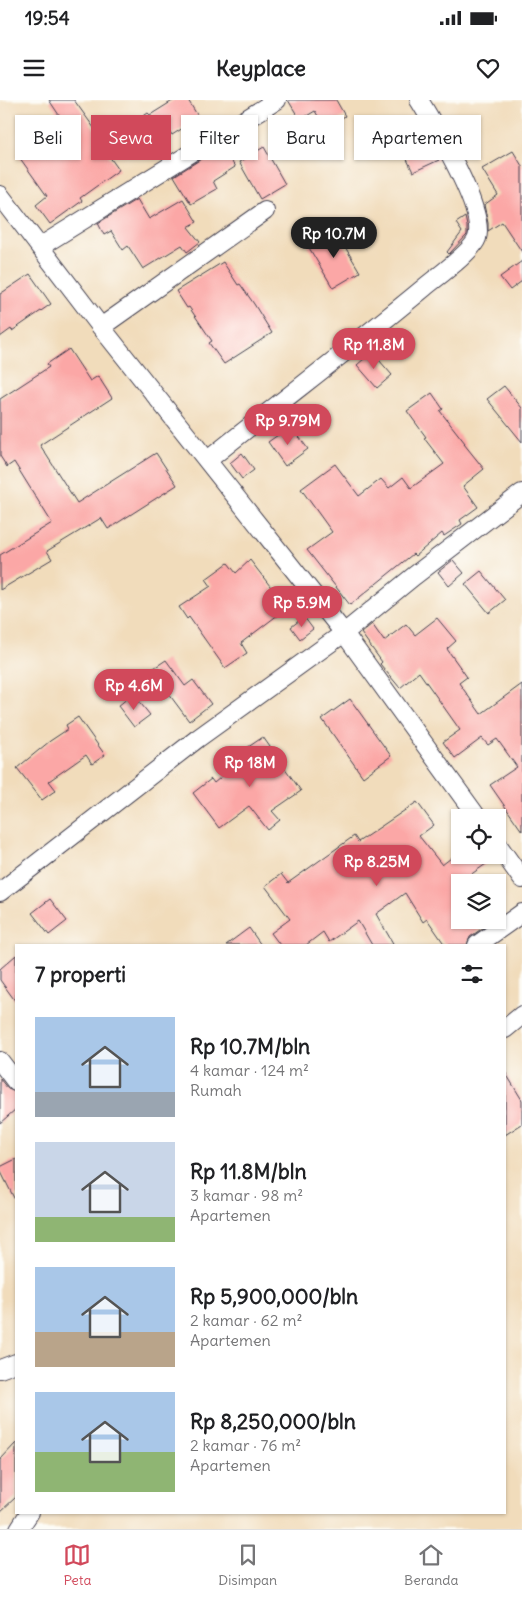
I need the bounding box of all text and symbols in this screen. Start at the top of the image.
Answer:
text: 19:54 [25,6,70,30]
icon: menu [20,54,48,82]
text: Keyplace [216,54,306,82]
icon: heart [474,54,502,82]
chip: Beli [15,115,81,160]
chip: Sewa [91,115,171,160]
chip: Filter [181,115,258,160]
chip: Baru [268,115,344,160]
chip: Apartemen [354,115,481,160]
pin: Rp 10.7M [282,216,386,259]
text: Rp 10.7M [302,223,366,243]
pin: Rp 11.8M [322,328,426,370]
text: Rp 11.8M [343,334,405,354]
pin: Rp 9.79M [236,404,340,446]
text: Rp 9.79M [255,410,321,430]
pin: Rp 5.9M [256,586,348,628]
text: Rp 5.9M [273,592,331,612]
pin: Rp 4.6M [88,668,180,711]
text: Rp 4.6M [105,675,163,695]
pin: Rp 18M [209,746,291,788]
text: Rp 18M [224,752,276,772]
map controls [451,809,506,929]
button: locate [451,809,506,864]
pin: Rp 8.25M [325,844,429,887]
text: Rp 8.25M [344,851,410,871]
button: layers [451,874,506,929]
icon: filters [458,960,486,988]
text: 7 properti [35,961,126,988]
text: Rp 10.7M/bln [190,1033,310,1060]
icon: home [75,1037,135,1097]
text: 4 kamar · 124 m² [190,1060,309,1080]
text: Rumah [190,1080,242,1100]
text: Rp 11.8M/bln [190,1158,307,1185]
icon: home [75,1162,135,1222]
text: 3 kamar · 98 m² [190,1185,303,1205]
text: Apartemen [190,1205,271,1225]
text: Rp 5,900,000/bln [190,1283,358,1310]
icon: home [75,1287,135,1347]
text: 2 kamar · 62 m² [190,1310,302,1330]
text: Apartemen [190,1330,271,1350]
text: Rp 8,250,000/bln [190,1408,356,1435]
icon: home [75,1412,135,1472]
text: 2 kamar · 76 m² [190,1435,301,1455]
text: Apartemen [190,1455,271,1475]
tab: Peta [63,1541,92,1589]
tab: Disimpan [218,1541,277,1589]
tab: Beranda [404,1541,459,1589]

